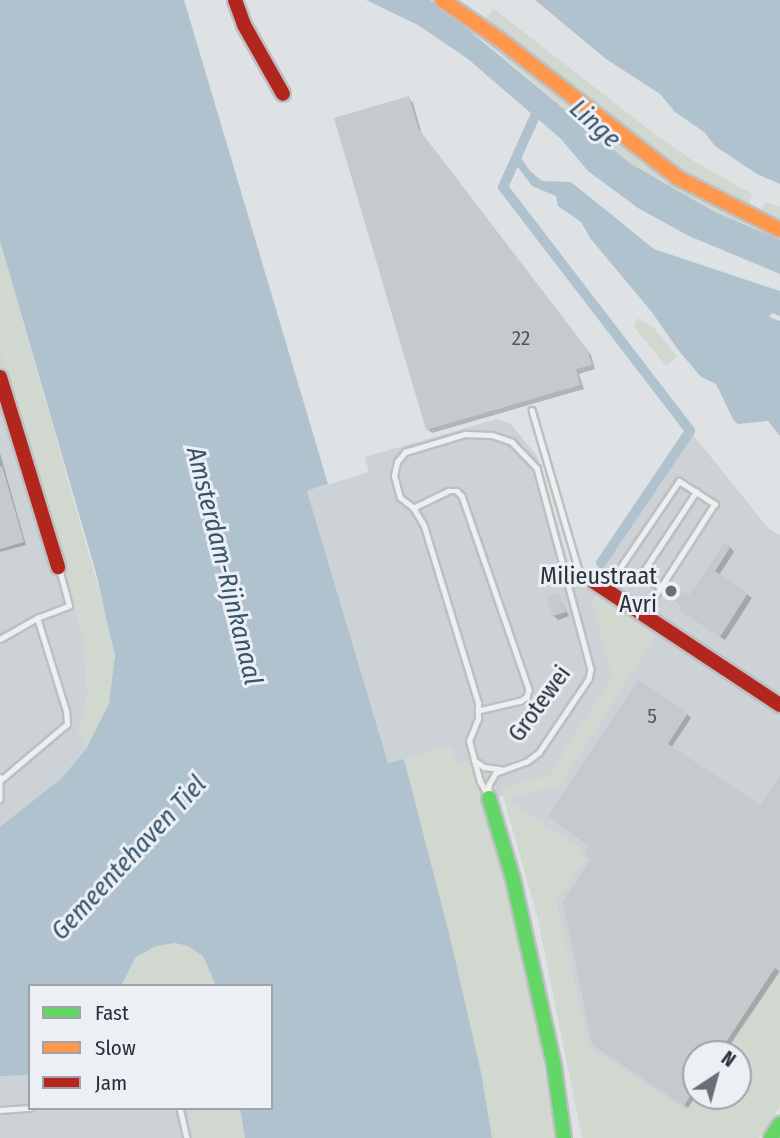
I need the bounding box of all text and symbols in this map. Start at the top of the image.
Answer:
water label: Linge [563,93,627,155]
house number: 22 [512,325,530,351]
water label: Amsterdam-Rijnkanaal [179,444,269,688]
place label: Milieustraat Avri [540,563,657,619]
marker: Milieustraat Avri [663,583,679,599]
street label: Grotewei [503,660,577,748]
house number: 5 [647,703,657,729]
water label: Gemeentehaven Tiel [45,769,213,947]
legend [28,984,273,1110]
text: Fast [95,1000,129,1026]
text: Slow [95,1035,136,1061]
north arrow [682,1040,752,1110]
text: N [717,1047,740,1072]
text: Jam [95,1070,127,1096]

